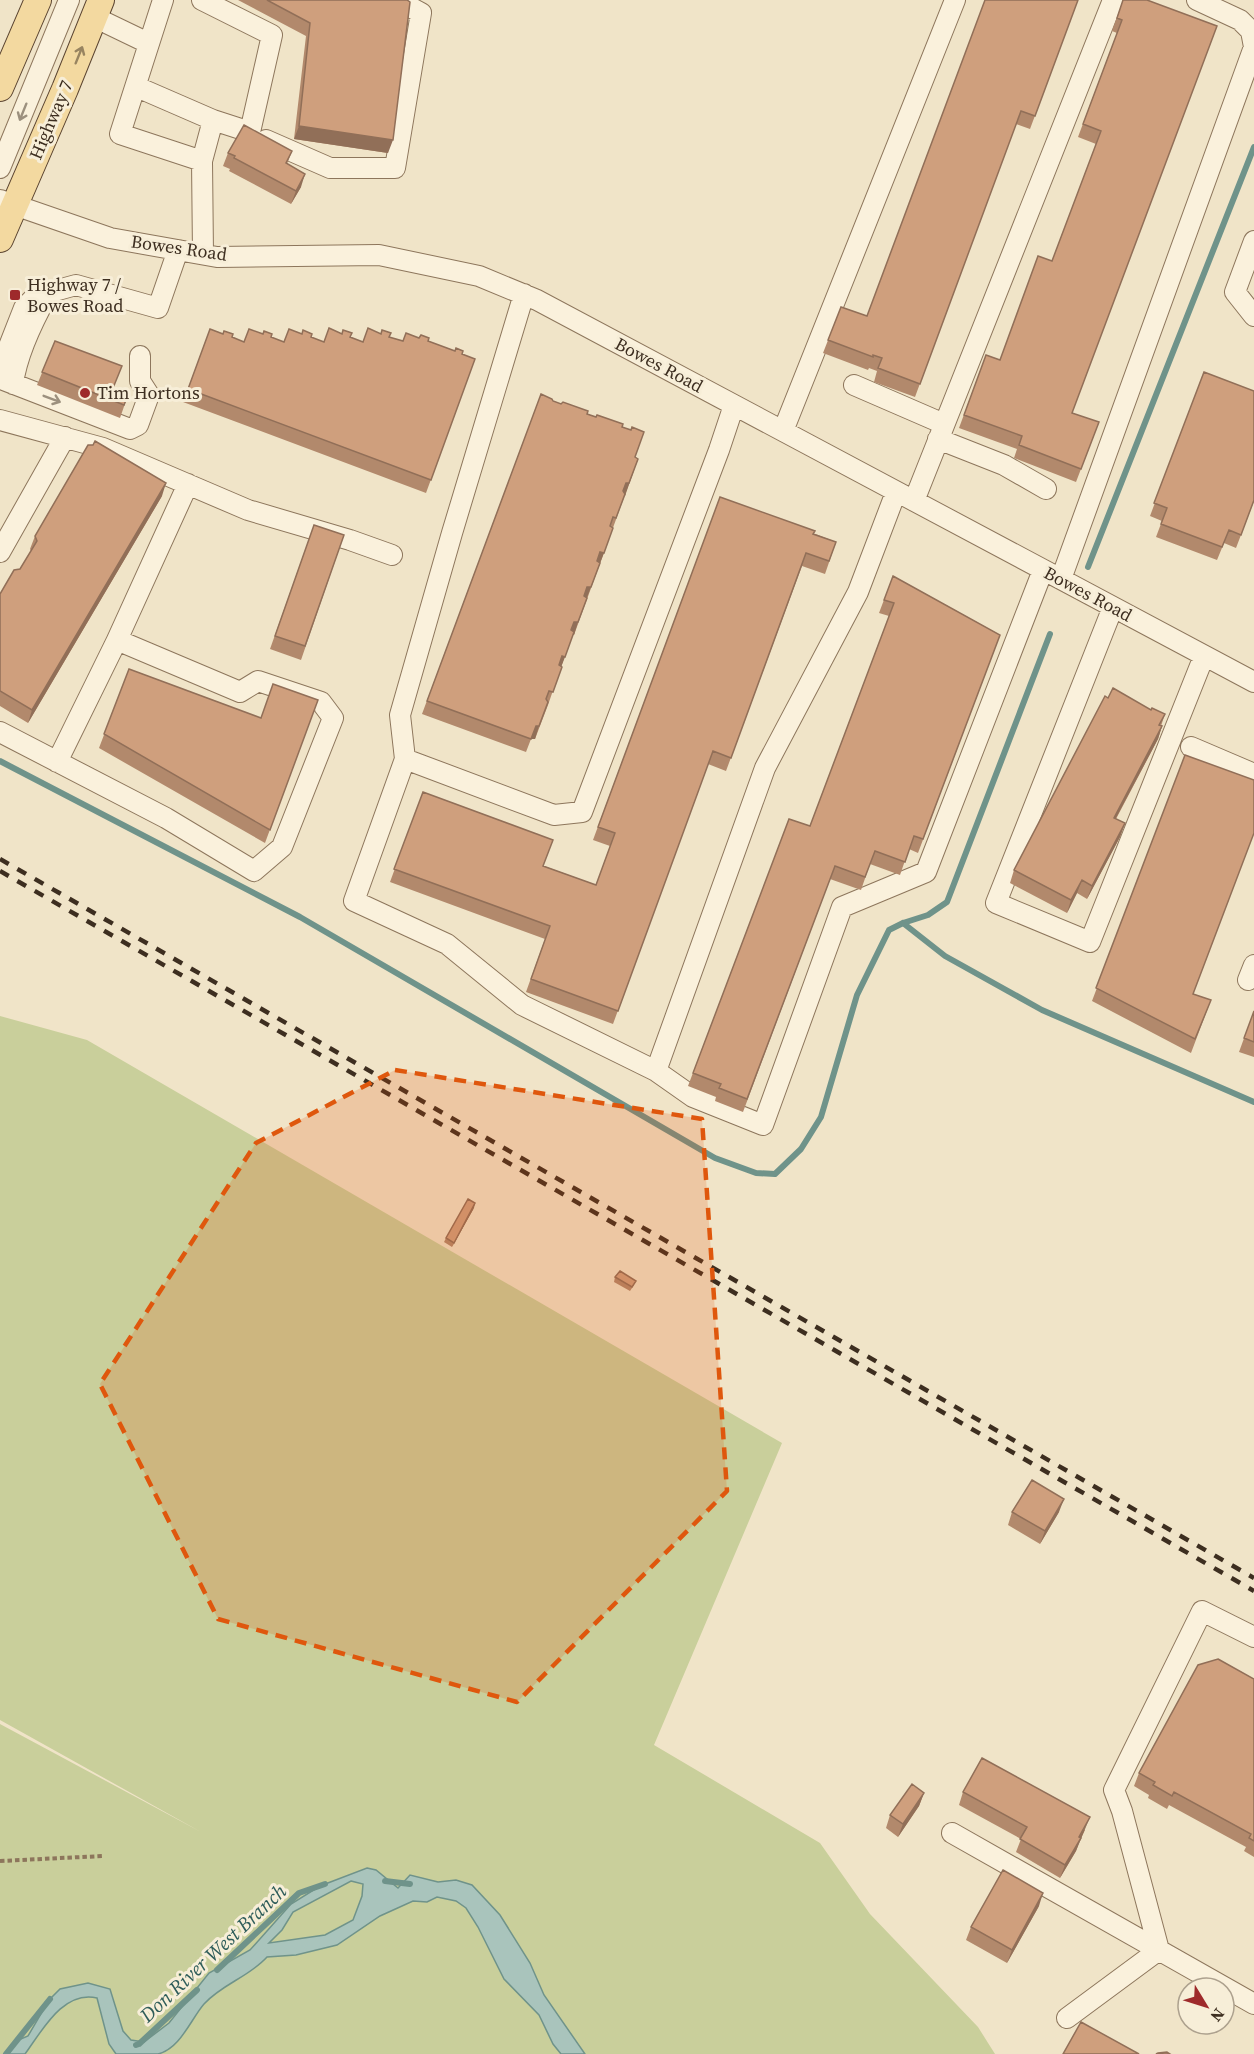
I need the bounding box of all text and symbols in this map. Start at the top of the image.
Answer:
one-way arrow [74,47,85,65]
street label: Highway 7 [23,76,78,163]
one-way arrow [17,103,28,121]
street label: Bowes Road [130,228,229,267]
place label: Highway 7 / Bowes Road [27,272,124,318]
marker: Highway 7 / Bowes Road [8,288,22,302]
street label: Bowes Road [611,331,708,398]
place label: Tim Hortons [97,380,200,405]
marker: Tim Hortons [78,386,92,400]
one-way arrow [42,394,60,405]
street label: Bowes Road [1040,560,1137,627]
water label: Don River West Branch [133,1877,293,2029]
north arrow [1176,1976,1236,2036]
text: N [1205,2004,1230,2027]

